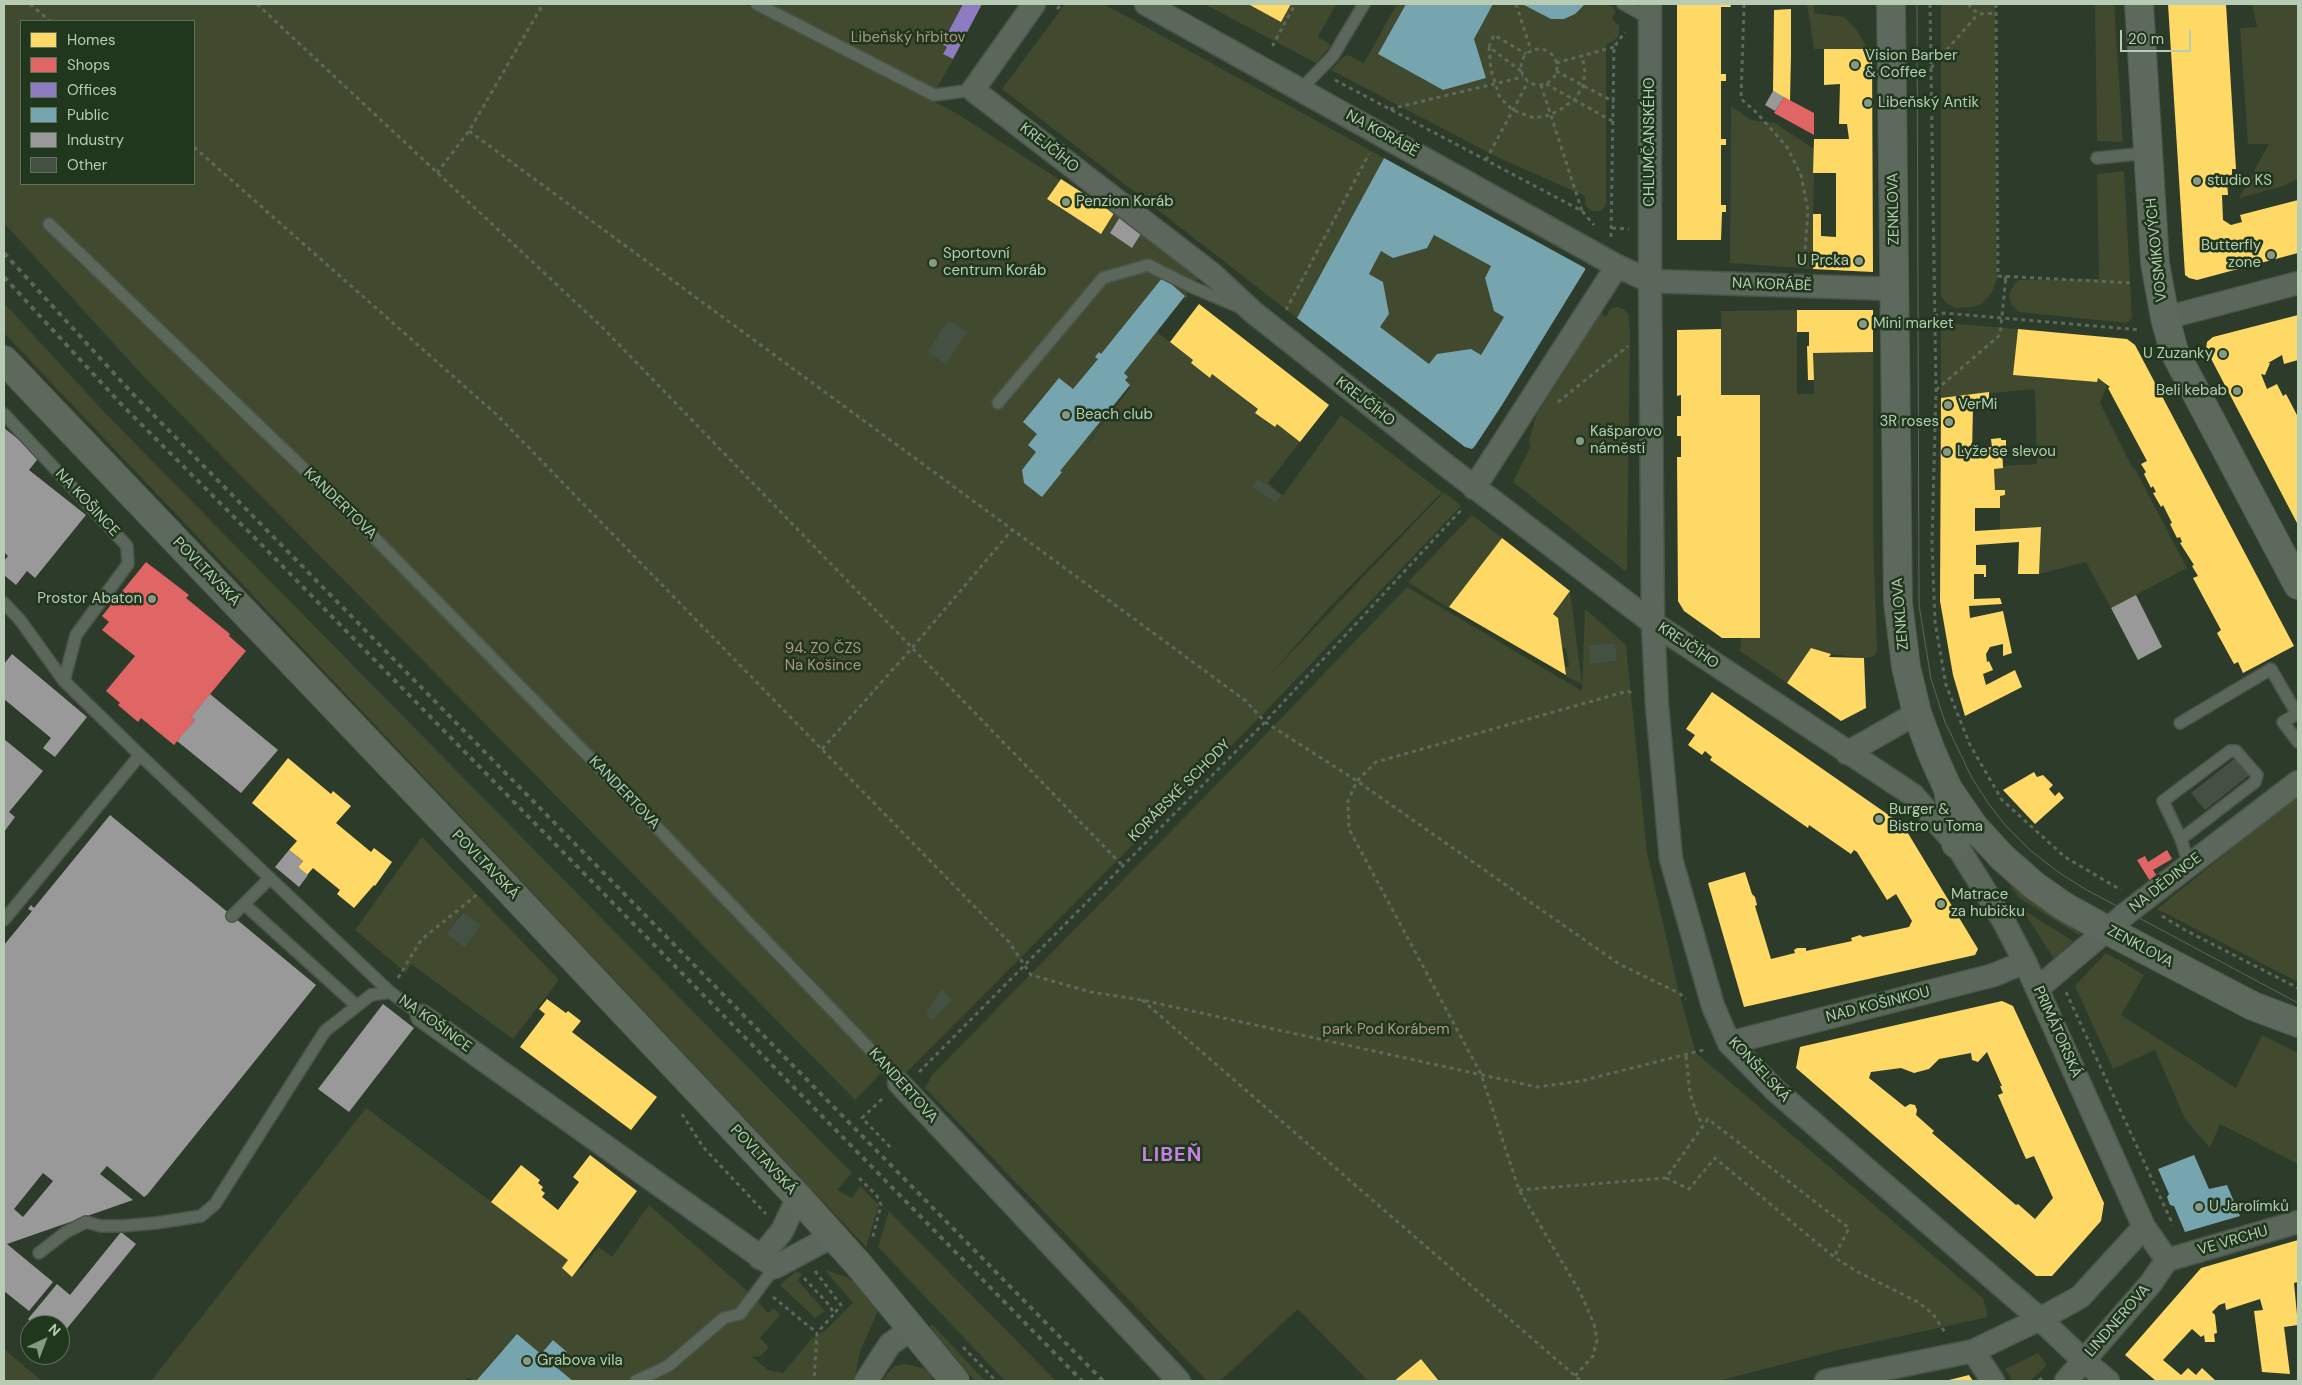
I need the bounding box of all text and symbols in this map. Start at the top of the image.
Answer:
legend [20,20,195,185]
scale bar [2122,20,2193,52]
park label: Libeňský hřbitov [851,29,965,47]
text: 20 m [2128,29,2164,49]
text: Homes [67,30,116,50]
place label: Vision Barber & Coffee [1865,47,1957,82]
text: Shops [67,55,110,75]
marker: Vision Barber & Coffee [1849,59,1861,71]
street label: CHLUMČANSKÉHO [1641,77,1659,207]
text: Offices [67,80,117,100]
place label: Libeňský Antik [1878,94,1979,112]
marker: Libeňský Antik [1862,97,1874,109]
text: Public [67,105,109,125]
street label: NA KORÁBĚ [1342,107,1422,161]
street label: KREJČÍHO [1016,119,1082,177]
text: Industry [67,130,124,150]
text: Other [67,155,107,175]
place label: studio KS [2207,172,2272,190]
street label: ZENKLOVA [1884,173,1904,245]
marker: studio KS [2191,175,2203,187]
place label: Penzion Koráb [1076,193,1174,211]
marker: Penzion Koráb [1060,196,1072,208]
street label: VOSMÍKOVÝCH [2143,197,2171,303]
place label: Butterfly zone [2201,237,2261,272]
place label: Sportovní centrum Koráb [943,245,1046,280]
marker: Butterfly zone [2265,249,2277,261]
place label: U Prcka [1797,252,1849,270]
marker: U Prcka [1853,255,1865,267]
marker: Sportovní centrum Koráb [927,257,939,269]
street label: NA KORÁBĚ [1731,275,1813,295]
place label: Mini market [1873,315,1954,333]
marker: Mini market [1857,318,1869,330]
place label: U Zuzanky [2143,345,2213,363]
marker: U Zuzanky [2217,348,2229,360]
street label: KREJČÍHO [1332,373,1398,431]
place label: Beli kebab [2156,382,2227,400]
marker: Beli kebab [2231,385,2243,397]
place label: VerMi [1958,396,1997,414]
marker: VerMi [1942,399,1954,411]
place label: Beach club [1076,406,1153,424]
marker: Beach club [1060,409,1072,421]
place label: 3R roses [1879,413,1939,431]
marker: 3R roses [1943,416,1955,428]
place label: Kašparovo náměstí [1590,423,1662,458]
marker: Kašparovo náměstí [1574,435,1586,447]
place label: Lyže se slevou [1957,443,2056,461]
marker: Lyže se slevou [1941,446,1953,458]
street label: NA KOŠINCE [51,465,123,541]
street label: KANDERTOVA [300,465,380,543]
street label: POVLTAVSKÁ [169,534,243,610]
street label: ZENKLOVA [1889,577,1913,651]
place label: Prostor Abaton [37,590,142,608]
marker: Prostor Abaton [146,593,158,605]
street label: KREJČÍHO [1654,619,1722,673]
park label: 94. ZO ČZS Na Košince [785,640,861,675]
street label: KORÁBSKÉ SCHODY [1125,736,1235,846]
street label: KANDERTOVA [585,753,663,833]
place label: Burger & Bistro u Toma [1889,801,1983,836]
marker: Burger & Bistro u Toma [1873,813,1885,825]
street label: POVLTAVSKÁ [448,827,522,903]
street label: NA DĚDINCE [2126,849,2206,917]
place label: Matrace za hubičku [1951,886,2025,921]
marker: Matrace za hubičku [1935,898,1947,910]
street label: ZENKLOVA [2104,922,2176,972]
street label: NAD KOŠINKOU [1824,983,1932,1027]
street label: PRIMÁTORSKÁ [2029,983,2085,1081]
street label: NA KOŠINCE [395,991,475,1057]
park label: park Pod Korábem [1322,1021,1450,1039]
street label: KONŠELSKÁ [1724,1034,1794,1106]
street label: KANDERTOVA [865,1045,941,1127]
street label: POVLTAVSKÁ [726,1121,800,1199]
district label: LIBEŇ [1141,1144,1203,1168]
place label: U Jarolímků [2209,1198,2289,1216]
marker: U Jarolímků [2193,1201,2205,1213]
street label: VE VRCHU [2196,1222,2270,1260]
street label: LINDNEROVA [2082,1281,2154,1361]
north arrow [20,1315,70,1365]
text: N [45,1320,64,1340]
place label: Grabova vila [537,1352,623,1370]
marker: Grabova vila [521,1355,533,1367]

